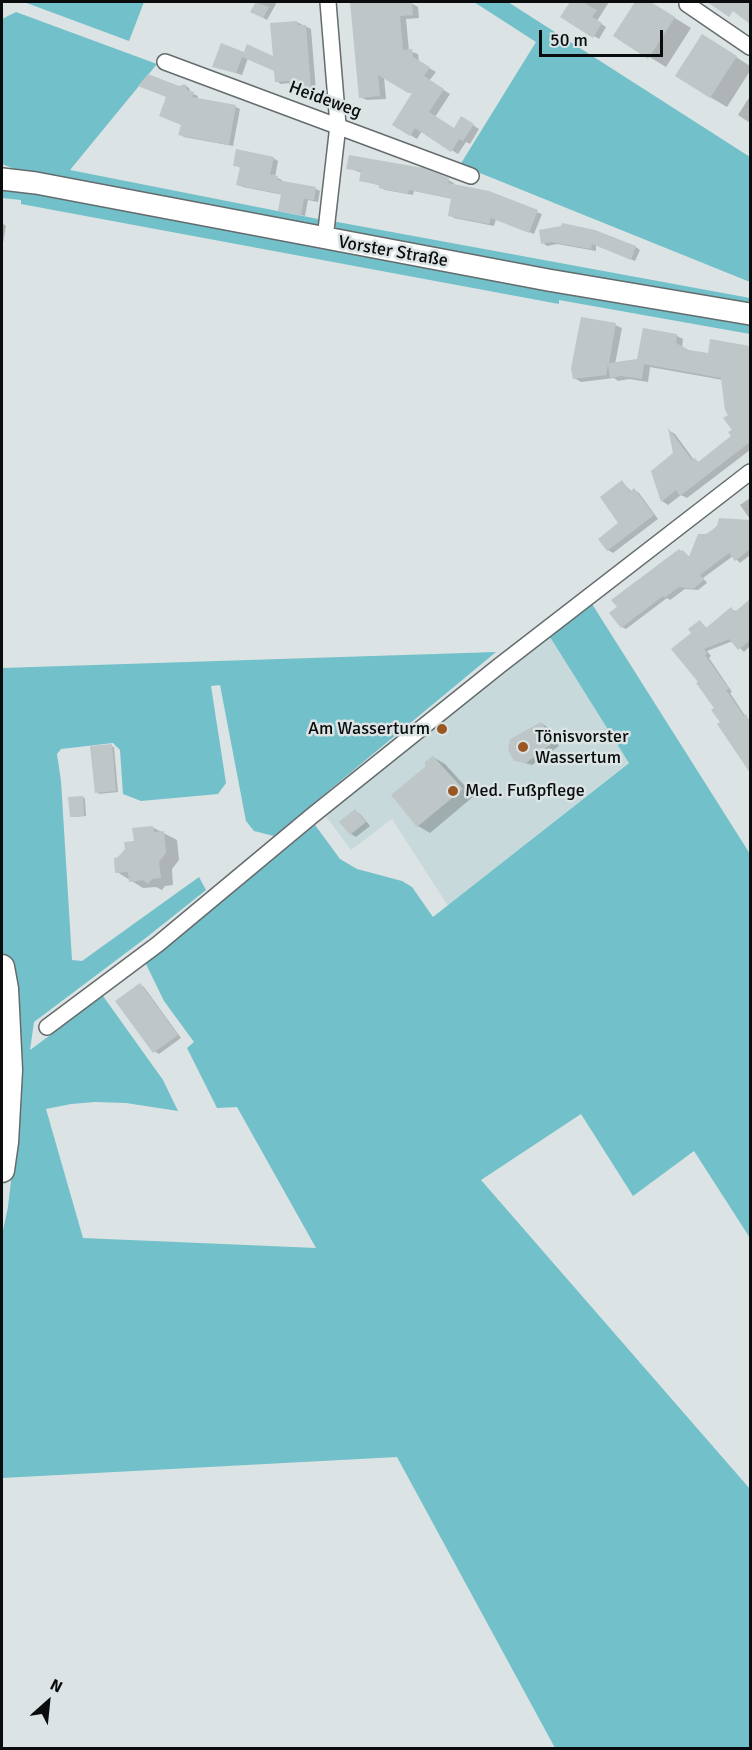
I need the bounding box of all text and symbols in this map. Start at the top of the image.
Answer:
scale bar [542,18,666,56]
text: 50 m [550,29,588,51]
street label: Heideweg [286,77,364,123]
street label: Vorster Straße [336,232,450,272]
place label: Am Wasserturm [308,718,430,740]
marker: Am Wasserturm [435,722,449,736]
place label: Tönisvorster Wassertum [535,726,629,768]
marker: Tönisvorster Wassertum [516,740,530,754]
place label: Med. Fußpflege [465,780,585,802]
marker: Med. Fußpflege [446,784,460,798]
north arrow [18,1672,78,1732]
text: N [47,1675,66,1697]

